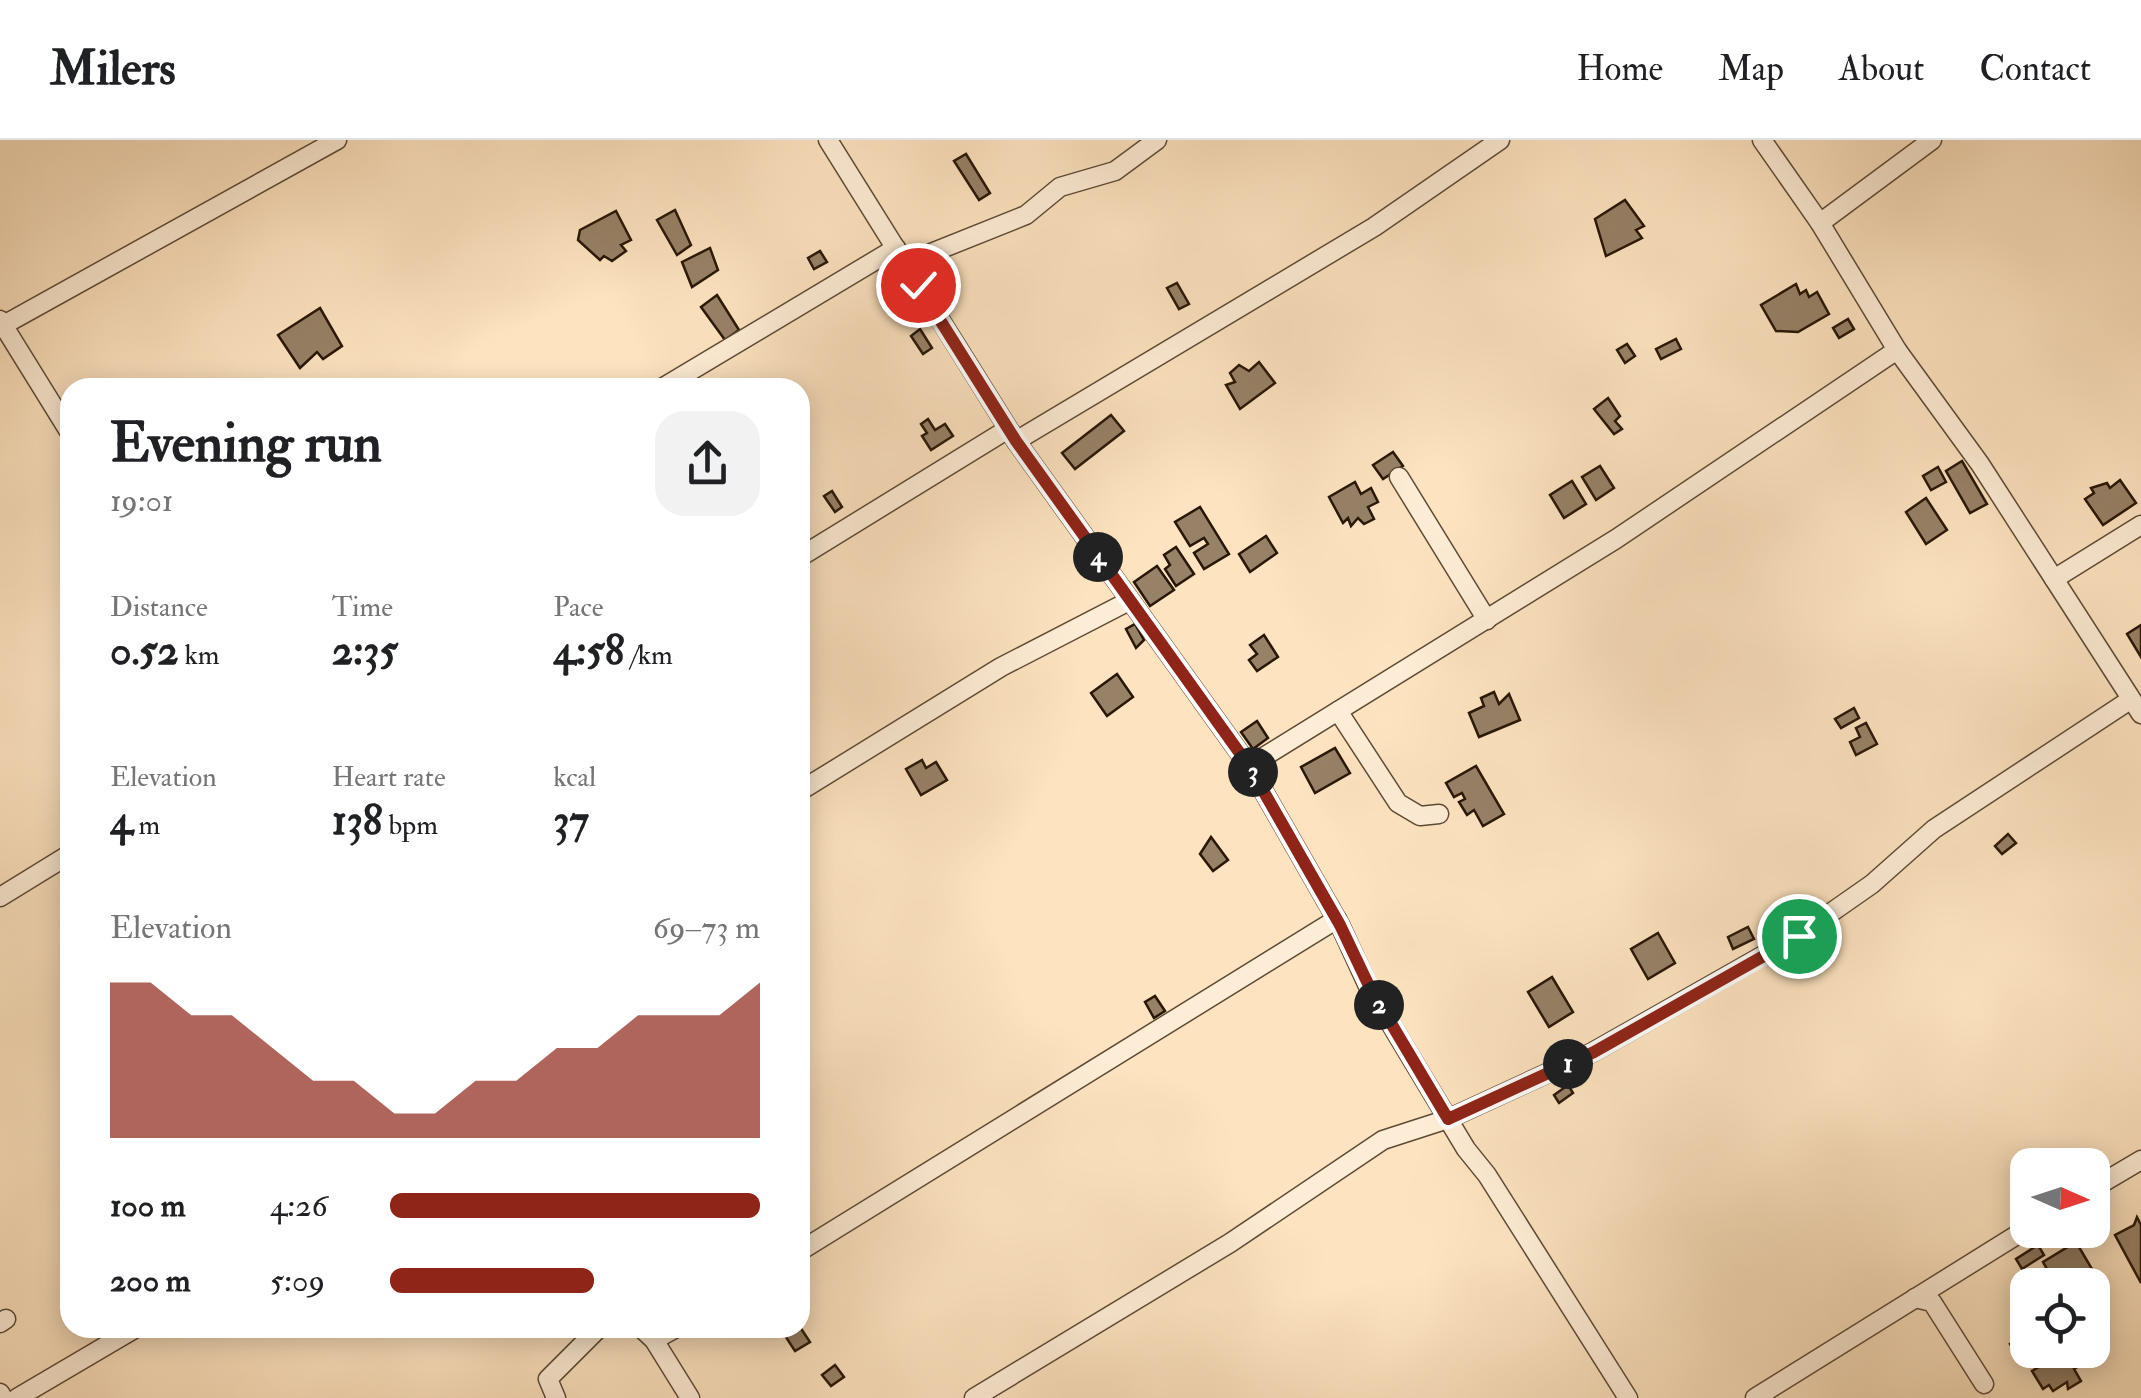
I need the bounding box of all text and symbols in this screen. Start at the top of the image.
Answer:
text: Milers [50,39,176,99]
text: Home [1576,47,1663,91]
text: Map [1718,47,1784,91]
text: About [1839,47,1924,91]
text: Contact [1979,47,2091,91]
pin [876,243,961,328]
icon: check [891,258,946,313]
text: Evening run [110,409,382,478]
button: share [655,411,760,516]
text: 19:01 [110,481,173,521]
pin: 4 [1073,532,1123,582]
text: 4 [1090,539,1106,574]
text: Distance [110,590,208,625]
text: Time [332,590,393,625]
text: Pace [553,590,604,625]
text: 0.52 [110,625,179,677]
text: 2:35 [332,625,398,677]
text: 4:58 [553,625,625,677]
text: km [179,638,220,673]
text: /km [625,638,673,673]
pin: 3 [1228,747,1278,797]
text: 3 [1248,754,1258,789]
text: Elevation [110,760,217,795]
text: Heart rate [332,760,446,795]
text: kcal [553,760,596,795]
text: 4 [110,795,133,847]
text: 138 [332,795,382,847]
text: 37 [553,795,589,847]
text: m [133,808,160,843]
text: bpm [382,808,438,843]
pin [1757,894,1842,979]
text: Elevation [110,908,232,948]
text: 69–73 m [653,908,760,948]
icon: arrive [1772,909,1827,964]
pin: 2 [1354,980,1404,1030]
text: 2 [1372,987,1386,1022]
pin: 1 [1543,1039,1593,1089]
text: 1 [1563,1046,1573,1081]
north arrow [2010,1148,2110,1248]
map controls [2010,1148,2110,1368]
text: 100 m [110,1186,186,1226]
text: 4:26 [270,1186,328,1226]
text: 200 m [110,1261,191,1301]
text: 5:09 [270,1261,325,1301]
button: locate [2010,1268,2110,1368]

